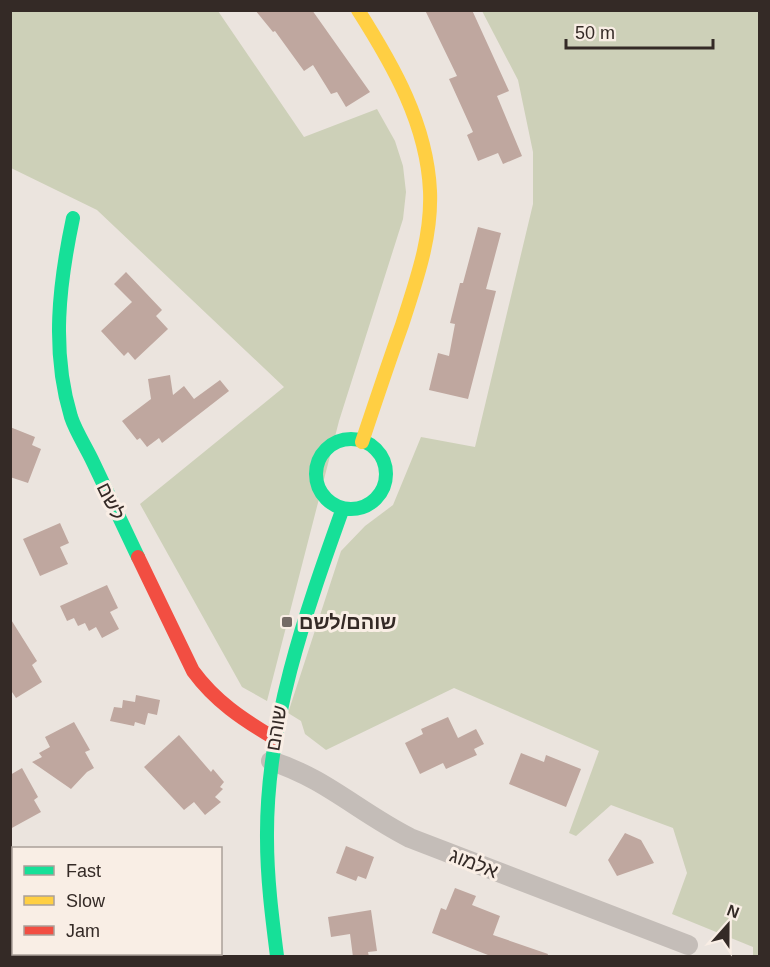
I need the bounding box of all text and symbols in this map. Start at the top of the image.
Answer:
scale bar [566,12,713,50]
text: 50 m [575,23,615,43]
street label: לשם [93,479,129,523]
place label: שוהם/לשם [299,611,396,633]
marker: שוהם/לשם [280,615,294,629]
street label: שוהם [261,703,291,753]
street label: אלמוג [447,844,502,882]
legend [12,847,222,955]
text: Fast [66,861,101,881]
text: Slow [66,891,106,911]
north arrow [698,895,758,955]
text: N [725,901,742,921]
text: Jam [66,921,100,941]

